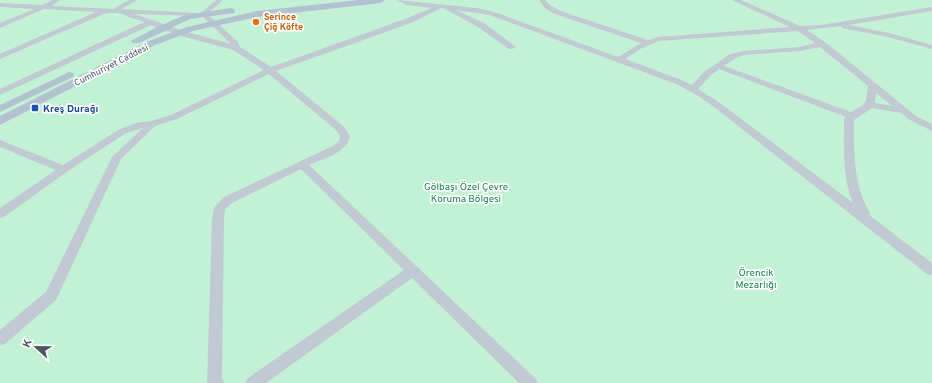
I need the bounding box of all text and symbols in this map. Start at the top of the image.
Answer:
place label: Serince Çiğ Köfte [264,12,303,33]
marker: Serince Çiğ Köfte [251,17,261,27]
street label: Cumhuriyet Caddesi [72,42,150,89]
marker: Kreş Durağı [30,103,40,113]
place label: Kreş Durağı [43,103,98,116]
park label: Gölbaşı Özel Çevre Koruma Bölgesi [424,181,508,206]
park label: Örencik Mezarlığı [735,267,777,292]
north arrow [16,327,56,367]
text: K [20,337,36,350]

